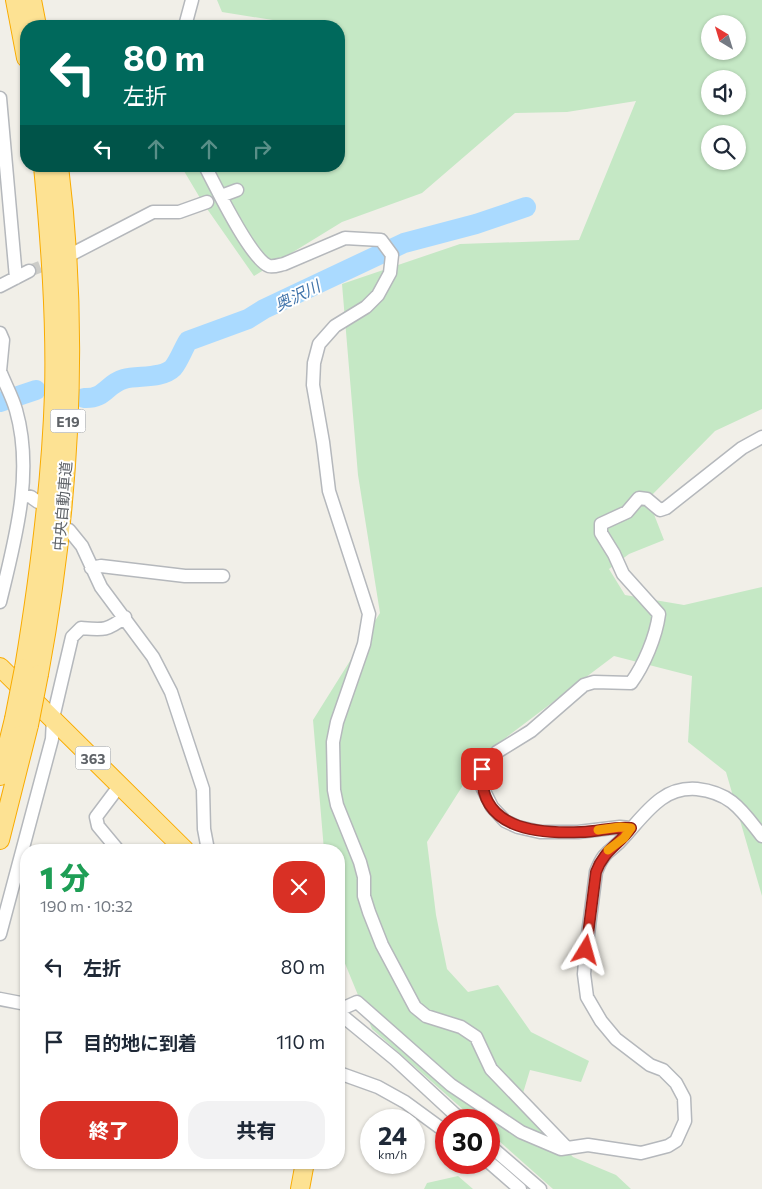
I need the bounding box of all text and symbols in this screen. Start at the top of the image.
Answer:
north arrow [701,15,746,60]
map controls [701,15,746,170]
text: 80 m [123,35,205,78]
icon: left [40,40,105,105]
button: sound [701,70,746,115]
text: 左折 [123,82,167,109]
button: search [701,125,746,170]
icon: left [89,135,117,163]
icon: ahead [142,135,170,163]
icon: ahead [195,135,223,163]
icon: right [248,135,276,163]
water label: 奥沢川 [271,275,325,314]
road number: E19 [50,410,86,432]
street label: 中央自動車道 [49,460,75,552]
road number: 363 [76,746,110,770]
pin [461,748,503,790]
icon: arrive [468,755,496,783]
text: 1 分 [40,858,90,895]
button: close [273,861,325,913]
text: 190 m · 10:32 [40,896,133,915]
position arrow [559,923,611,975]
icon: left [40,953,68,981]
text: 80 m [281,955,325,978]
text: 左折 [83,956,121,979]
icon: arrive [40,1028,68,1056]
text: 110 m [276,1030,325,1053]
text: 目的地に到着 [83,1031,197,1054]
button: 終了 [40,1101,178,1159]
button: 共有 [188,1101,325,1159]
speed limit sign: 30 [435,1109,500,1174]
text: 24 [378,1120,407,1150]
text: km/h [378,1147,407,1161]

